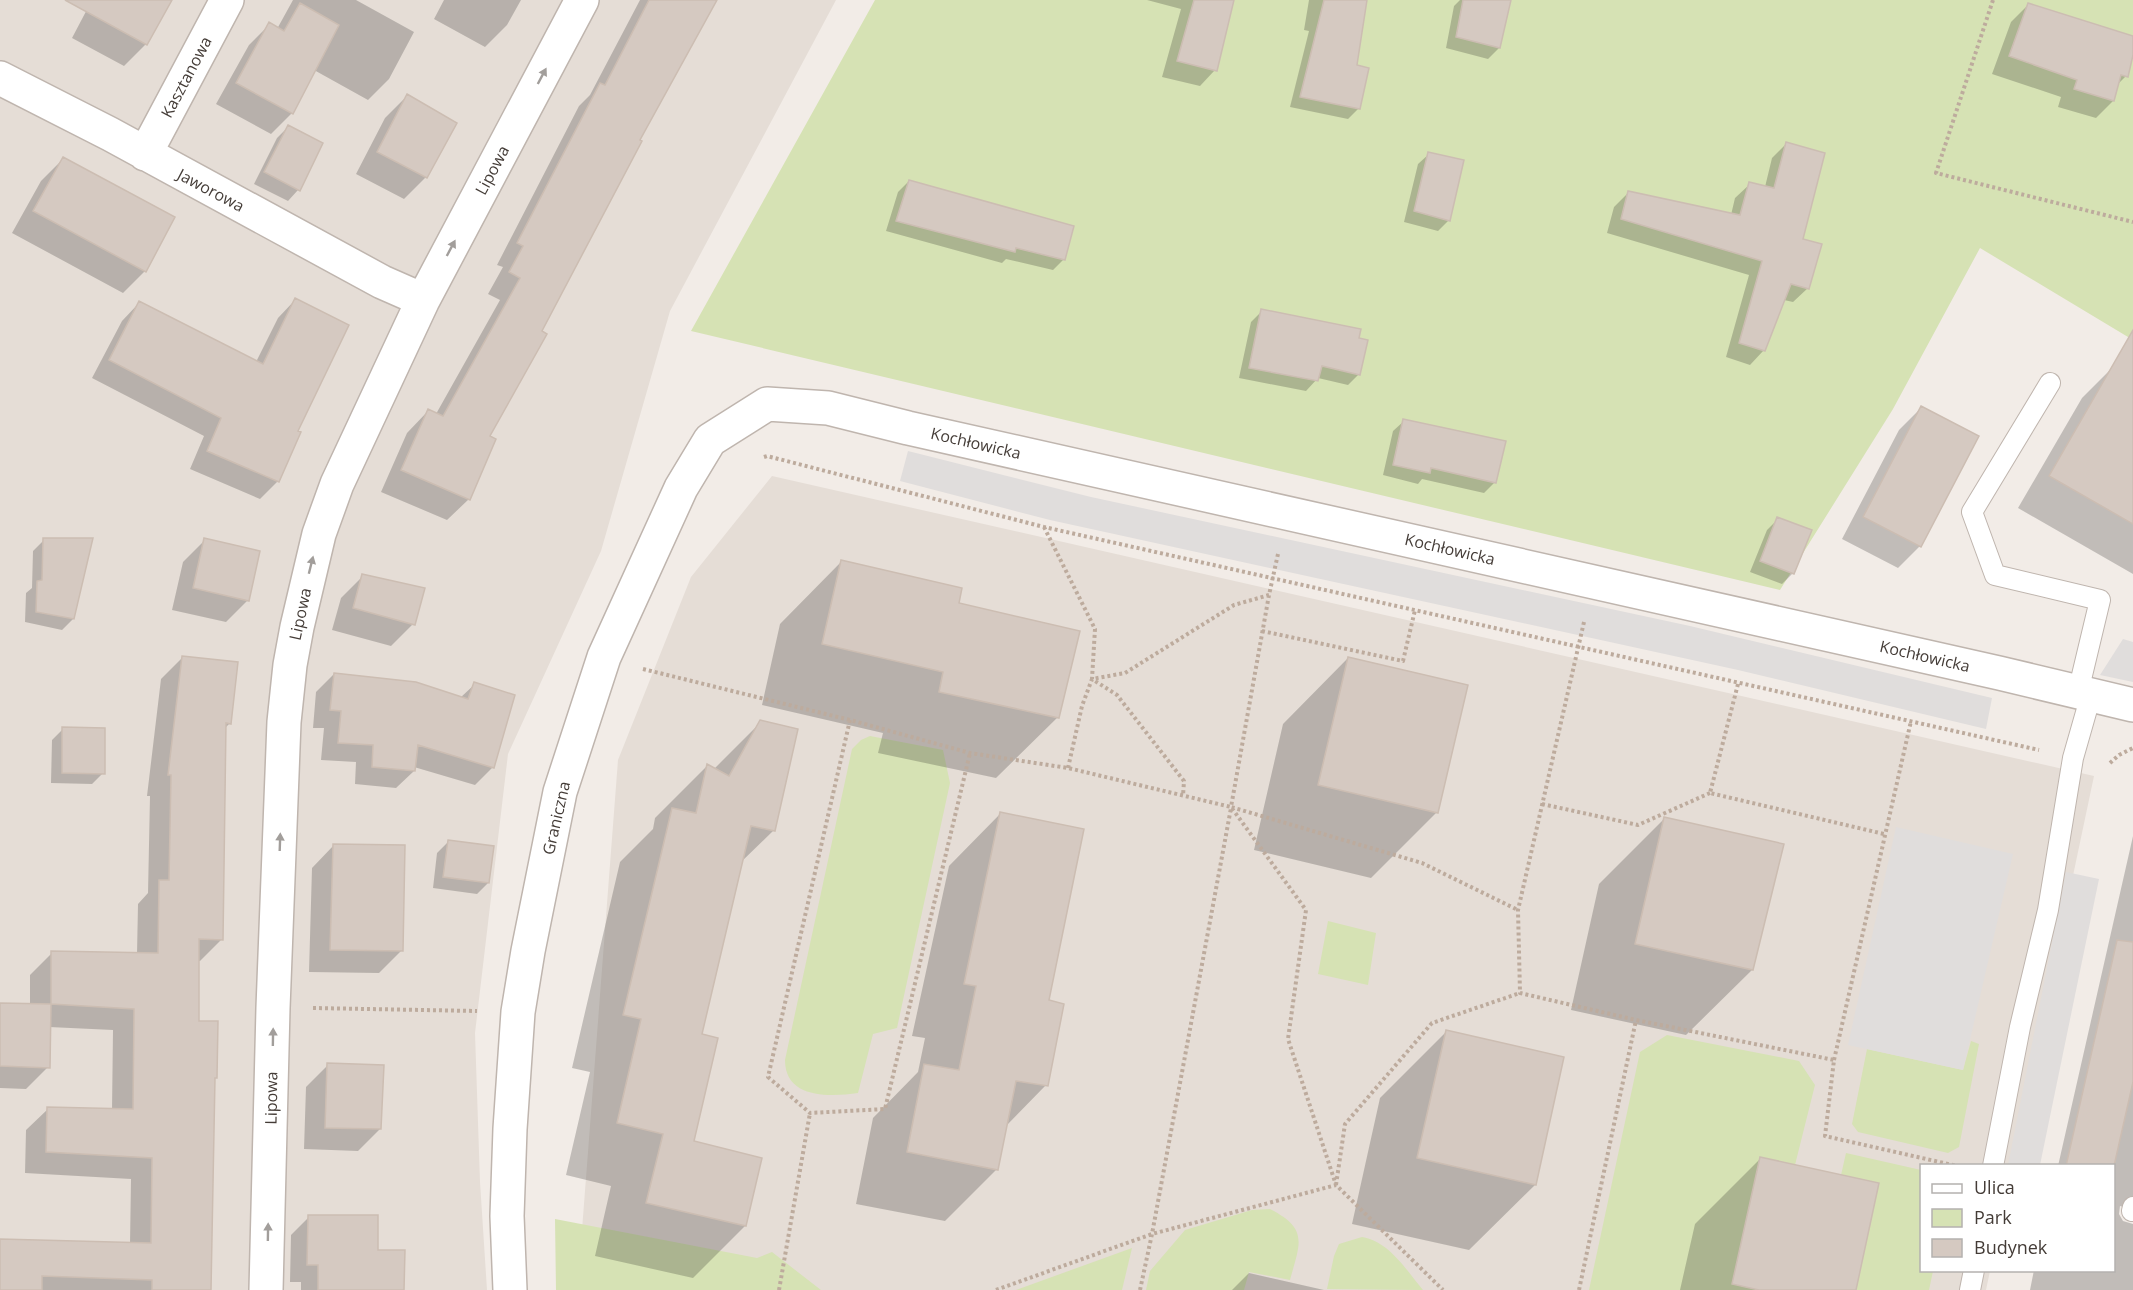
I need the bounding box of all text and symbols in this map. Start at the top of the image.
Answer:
street label: Kasztanowa [155,32,217,122]
one-way arrow [537,67,547,84]
street label: Lipowa [470,141,514,199]
street label: Jaworowa [172,162,248,217]
one-way arrow [446,239,456,256]
street label: Kochłowicka [929,422,1023,464]
street label: Kochłowicka [1403,528,1497,570]
one-way arrow [307,556,317,575]
street label: Lipowa [284,586,316,642]
street label: Kochłowicka [1878,635,1972,677]
street label: Graniczna [537,779,575,857]
one-way arrow [275,832,284,851]
one-way arrow [268,1027,277,1046]
street label: Lipowa [260,1071,282,1125]
legend [1920,1164,2115,1272]
text: Ulica [1974,1175,2015,1199]
text: Park [1974,1205,2012,1229]
one-way arrow [263,1222,272,1241]
text: Budynek [1974,1235,2048,1259]

